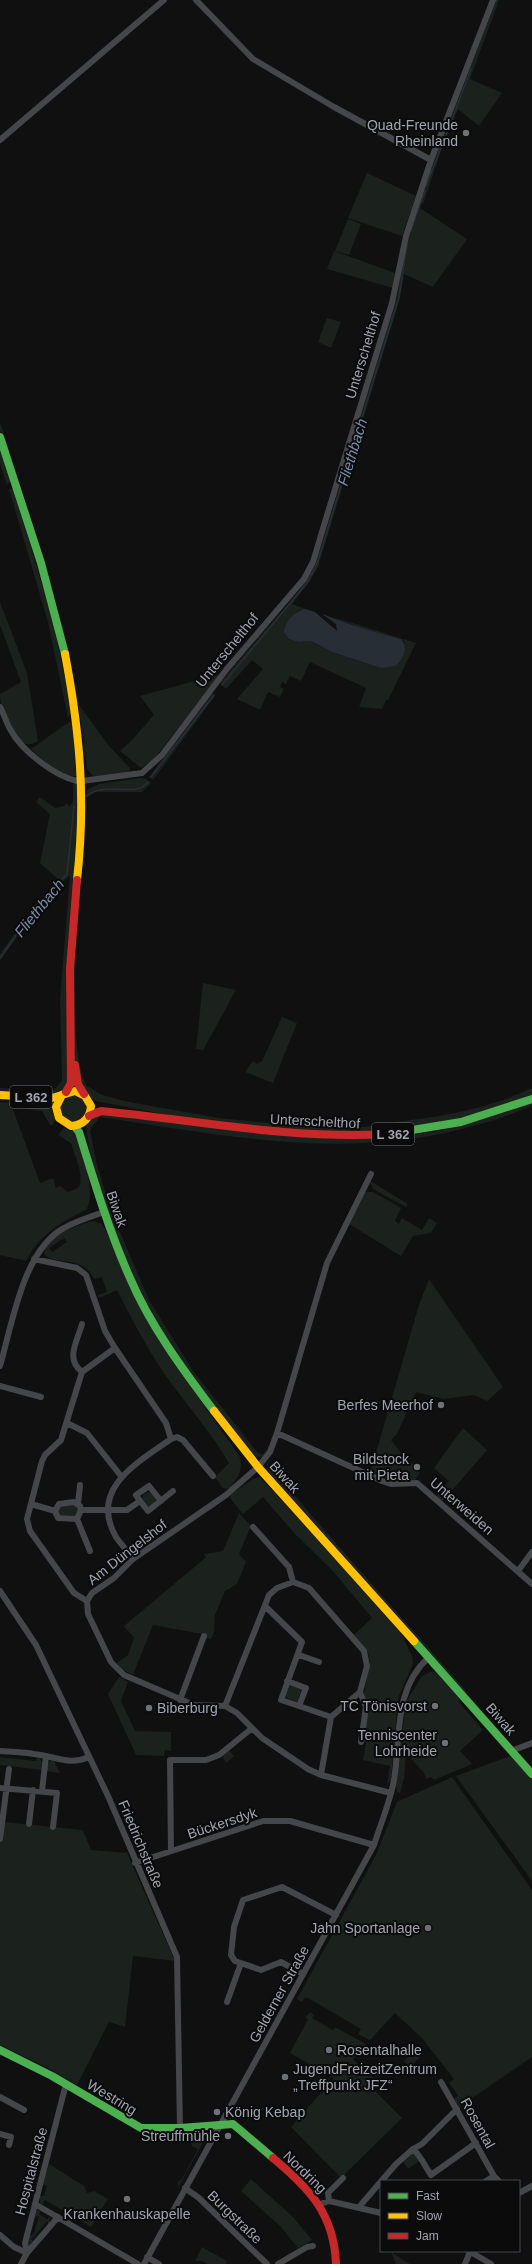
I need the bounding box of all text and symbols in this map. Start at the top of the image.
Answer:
place label: Quad-Freunde Rheinland [367,117,458,149]
marker: Quad-Freunde Rheinland [461,128,471,138]
street label: Unterschelthof [342,309,384,401]
water label: Fliethbach [334,416,370,488]
street label: Unterschelthof [192,610,262,690]
water label: Fliethbach [11,876,67,940]
road number: L 362 [10,1086,52,1108]
street label: Unterschelthof [270,1111,361,1131]
road number: L 362 [372,1123,414,1145]
street label: Biwak [103,1189,131,1230]
place label: Berfes Meerhof [337,1397,433,1413]
marker: Berfes Meerhof [436,1400,446,1410]
place label: Bildstock mit Pieta [353,1451,410,1483]
street label: Biwak [267,1458,304,1497]
marker: Bildstock mit Pieta [412,1462,422,1472]
street label: Unterweiden [427,1474,497,1538]
street label: Am Düngelshof [84,1516,170,1588]
place label: TC Tönisvorst [340,1698,427,1714]
place label: Biberburg [157,1700,218,1716]
street label: Biwak [483,1700,520,1739]
marker: TC Tönisvorst [430,1701,440,1711]
marker: Biberburg [144,1703,154,1713]
place label: Tenniscenter Lohrheide [358,1727,437,1759]
marker: Tenniscenter Lohrheide [440,1738,450,1748]
street label: Friedrichstraße [115,1798,167,1891]
street label: Bückersdyk [185,1804,260,1842]
place label: Jahn Sportanlage [310,1920,420,1936]
marker: Jahn Sportanlage [423,1923,433,1933]
street label: Gelderner Straße [246,1943,312,2045]
place label: Rosentalhalle [337,2042,422,2058]
marker: Rosentalhalle [324,2045,334,2055]
place label: JugendFreizeitZentrum „Treffpunkt JFZ“ [293,2061,437,2093]
marker: JugendFreizeitZentrum „Treffpunkt JFZ“ [280,2072,290,2082]
street label: Westring [84,2076,140,2118]
street label: Rosental [458,2095,498,2151]
place label: König Kebap [225,2104,305,2120]
marker: König Kebap [212,2107,222,2117]
street label: Hospitalstraße [12,2125,50,2217]
place label: Streuffmühle [141,2128,220,2144]
marker: Streuffmühle [223,2131,233,2141]
street label: Nordring [280,2148,330,2196]
legend [380,2180,520,2252]
street label: Burgstraße [205,2187,266,2247]
text: Fast [416,2189,440,2203]
marker: Krankenhauskapelle [122,2194,132,2204]
place label: Krankenhauskapelle [64,2206,191,2222]
text: Slow [416,2209,442,2223]
text: Jam [416,2229,439,2243]

